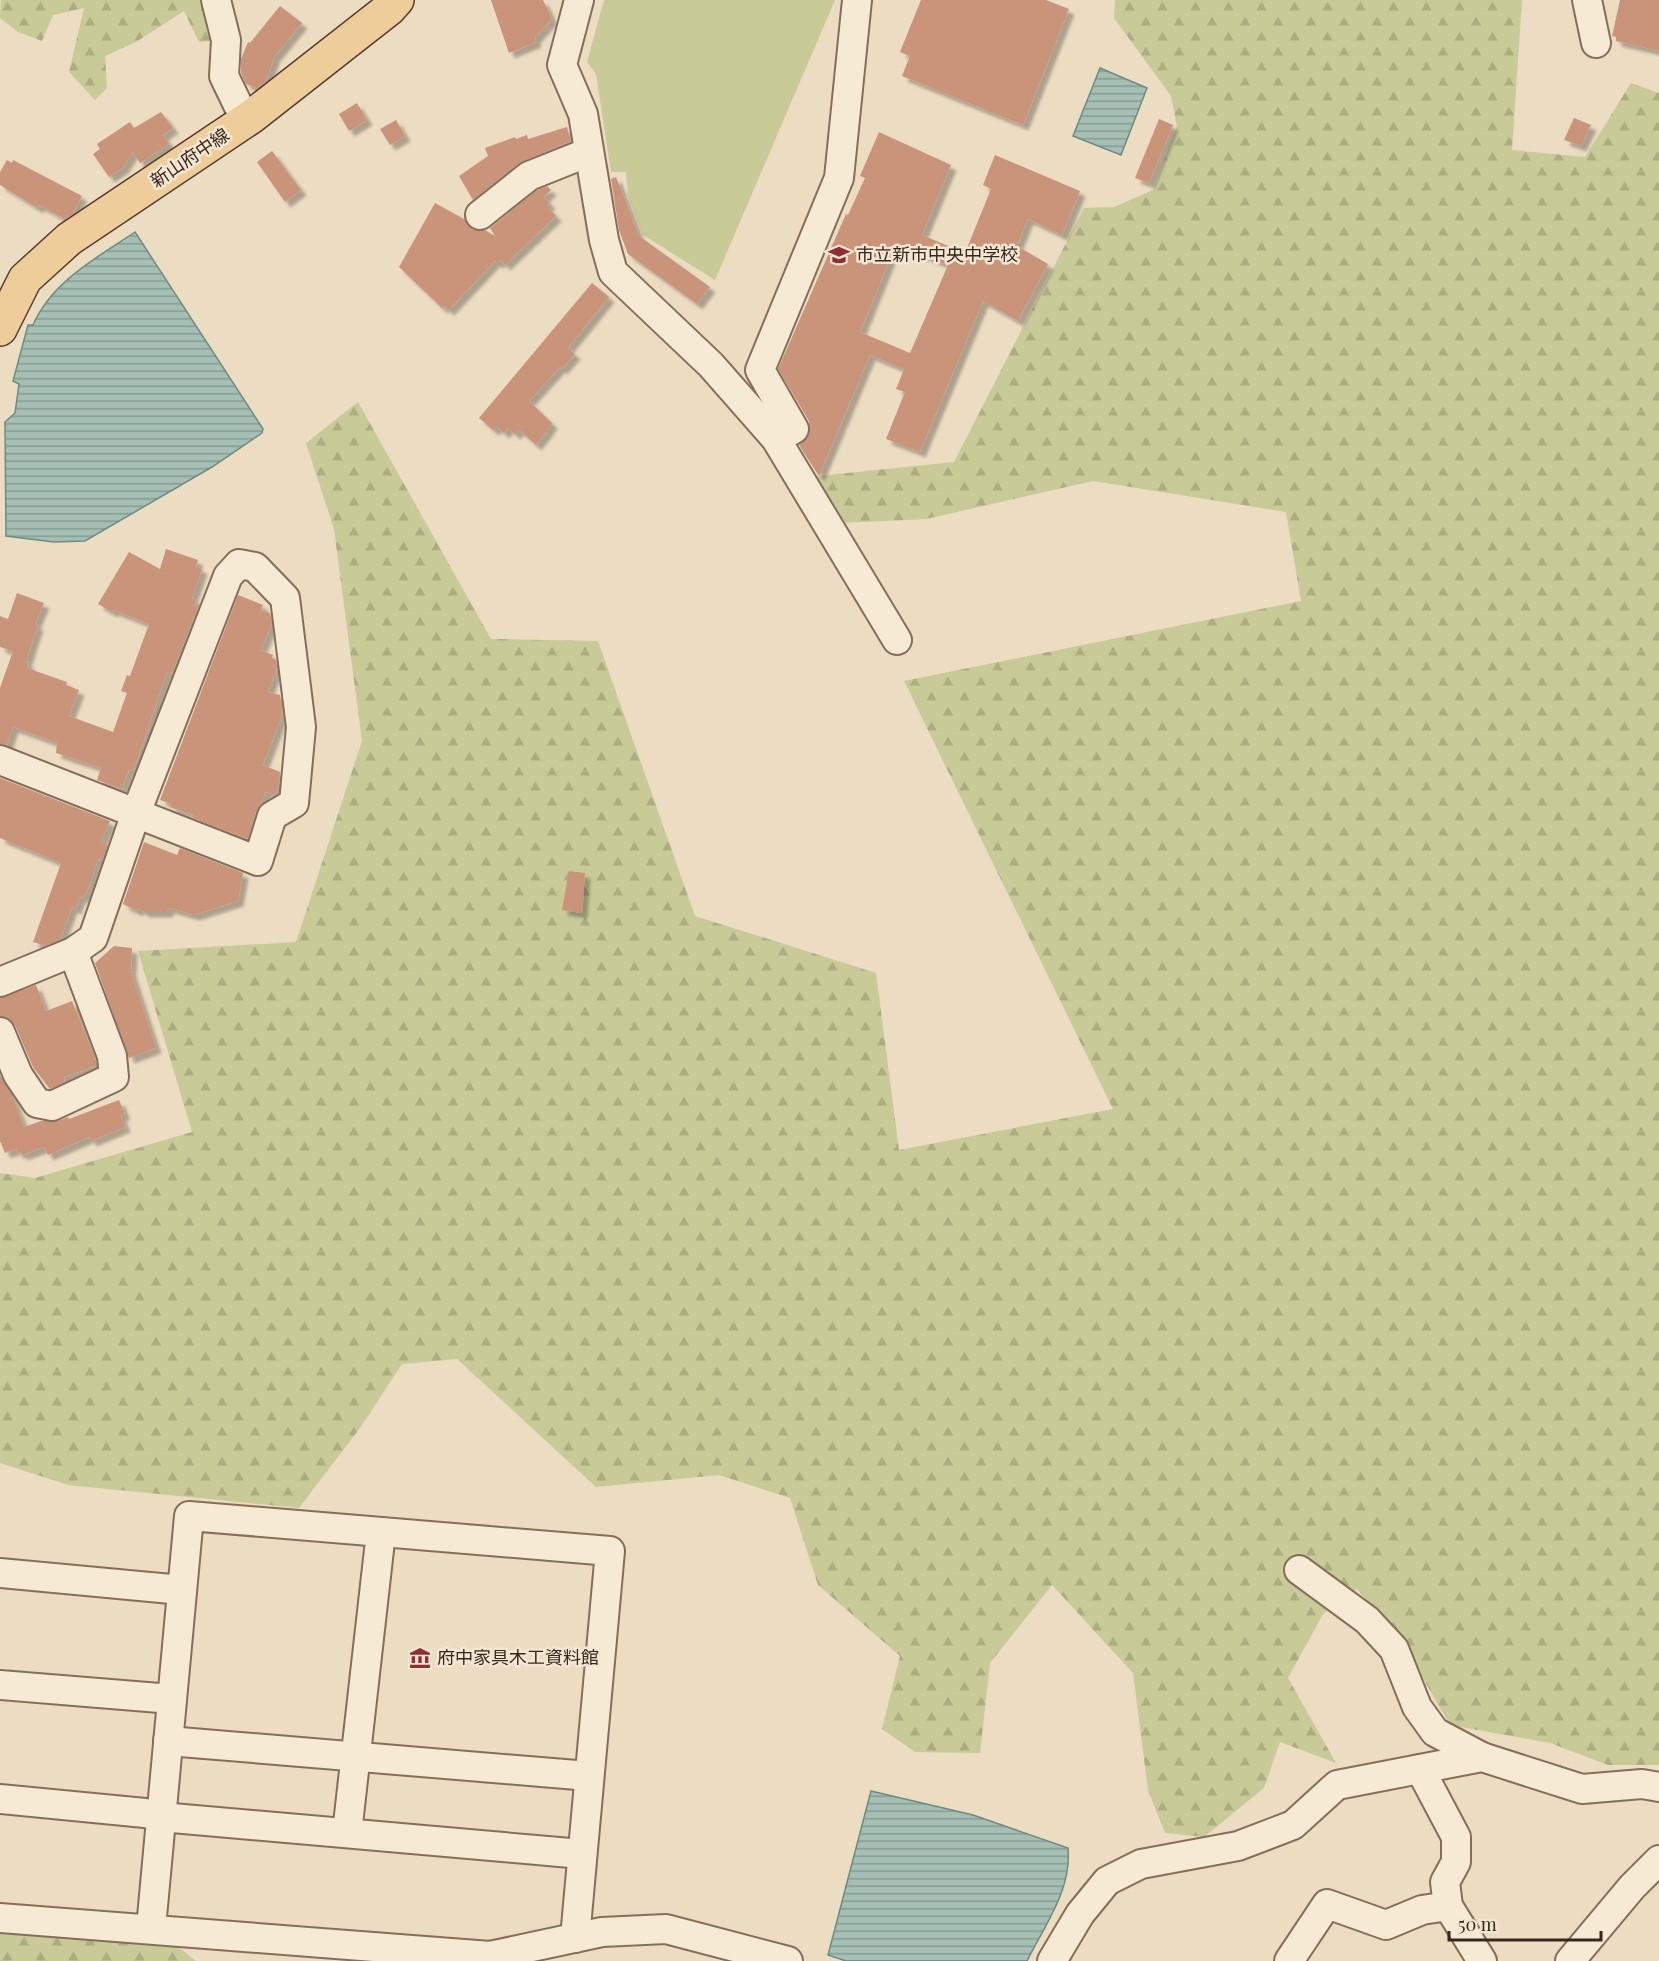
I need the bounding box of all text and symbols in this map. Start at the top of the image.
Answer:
street label: 新山府中線 [145,122,233,192]
place label: 市立新市中央中学校 [856,242,1018,266]
school or university icon: 市立新市中央中学校 [827,243,851,267]
place label: 府中家具木工資料館 [437,1645,599,1669]
museum icon: 府中家具木工資料館 [408,1646,432,1670]
scale bar [1449,1904,1600,1942]
text: 50 m [1458,1912,1497,1936]

